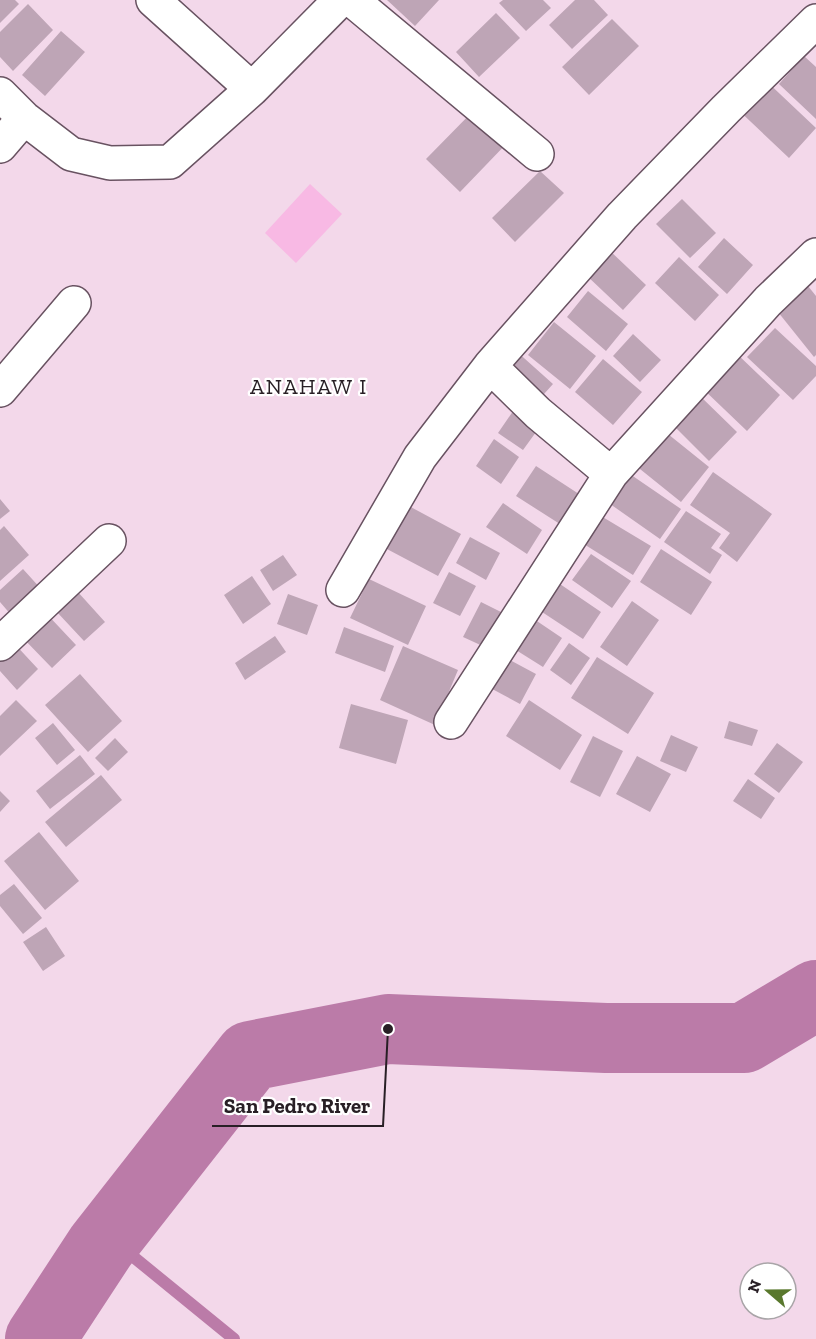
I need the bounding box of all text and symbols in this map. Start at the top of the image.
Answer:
district label: ANAHAW I [250,373,368,400]
callout: San Pedro River [212,1087,383,1126]
text: San Pedro River [224,1093,370,1118]
north arrow [738,1261,798,1321]
text: N [743,1277,765,1295]

